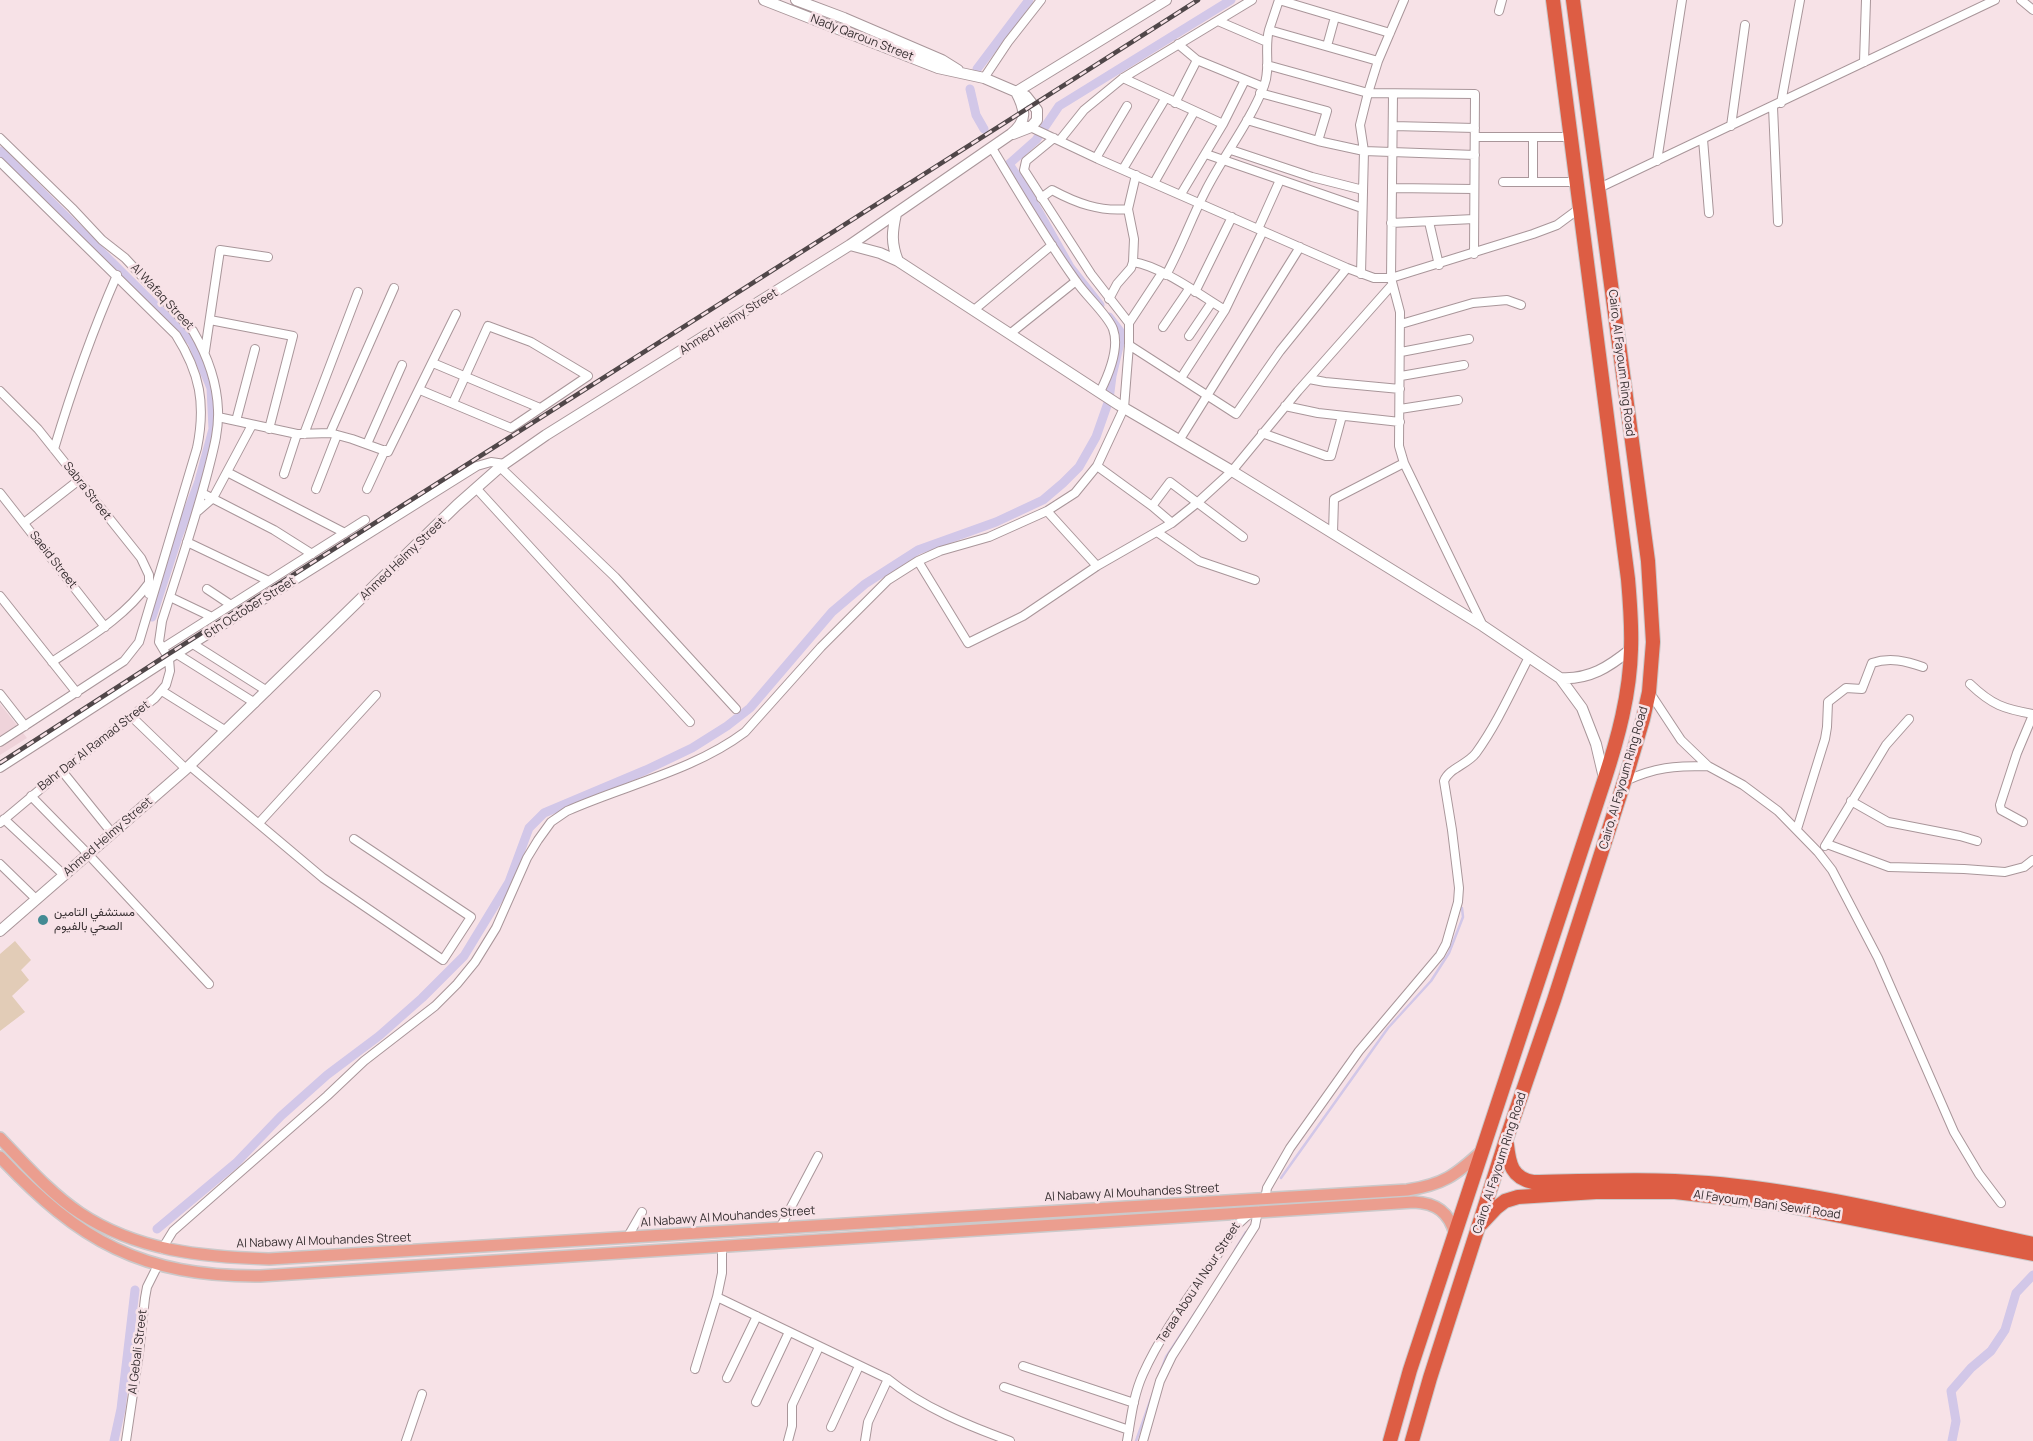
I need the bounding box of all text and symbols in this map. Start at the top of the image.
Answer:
street label: Nady Qaroun Street [808,12,916,64]
street label: Al Wafaq Street [128,261,196,333]
street label: Ahmed Helmy Street [677,286,781,358]
street label: Cairo, Al Fayoum Ring Road [1605,289,1637,437]
street label: Sabra Street [60,459,114,523]
street label: Ahmed Helmy Street [357,514,449,604]
street label: Saeid Street [26,529,80,591]
street label: 6th October Street [202,574,298,642]
street label: Bahr Dar Al Ramad Street [35,698,153,794]
street label: Cairo, Al Fayoum Ring Road [1597,705,1651,851]
street label: Ahmed Helmy Street [61,794,155,880]
place label: مستشفي التامين الصحي بالفيوم [54,906,135,934]
marker: مستشفي التامين الصحي بالفيوم [36,913,50,927]
street label: Cairo, Al Fayoum Ring Road [1470,1090,1530,1236]
street label: Al Nabawy Al Mouhandes Street [1044,1181,1220,1205]
street label: Al Fayoum, Bani Sewif Road [1692,1188,1842,1222]
street label: Al Nabawy Al Mouhandes Street [640,1204,816,1230]
street label: Teraa Abou Al Nour Street [1154,1220,1244,1346]
street label: Al Nabawy Al Mouhandes Street [236,1231,412,1251]
street label: Al Gebali Street [126,1309,150,1395]

